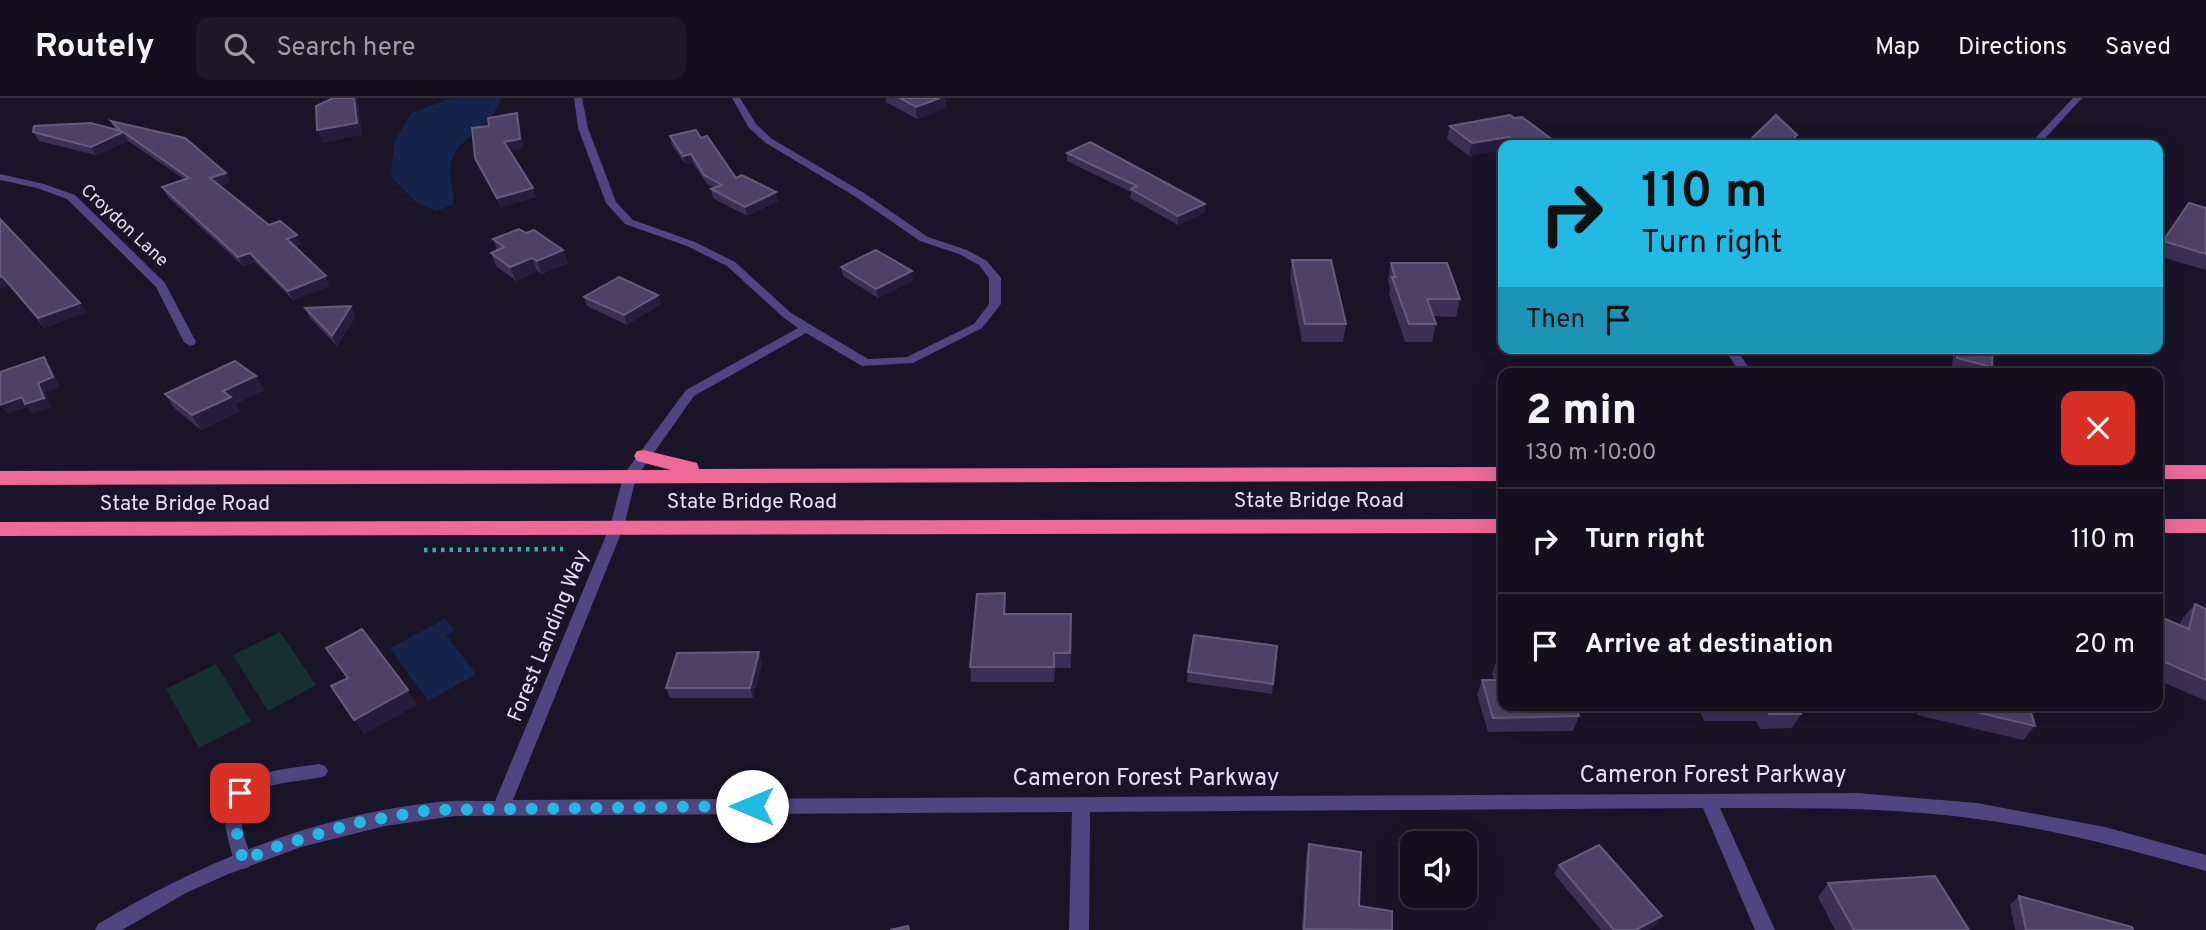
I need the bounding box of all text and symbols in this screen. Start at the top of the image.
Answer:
search box [196,17,686,80]
text: Routely [35,27,154,69]
icon: search [220,29,258,67]
text: Search here [276,32,415,65]
text: Map [1875,33,1920,63]
text: Directions [1958,33,2067,63]
text: Saved [2105,33,2171,63]
text: 110 m [1641,163,1768,225]
icon: right [1526,168,1617,259]
street label: Croydon Lane [75,179,173,273]
text: Turn right [1641,224,1783,264]
icon: arrive [1599,301,1637,339]
text: Then [1526,304,1585,337]
text: 2 min [1526,386,1637,439]
button: close [2061,391,2135,465]
text: 130 m · 10:00 [1526,439,1657,468]
street label: State Bridge Road [1234,488,1404,515]
street label: State Bridge Road [667,489,837,516]
street label: State Bridge Road [100,491,270,518]
icon: right [1526,522,1564,560]
text: Turn right [1585,524,1705,557]
text: 110 m [2071,524,2135,557]
street label: Forest Landing Way [502,546,596,726]
icon: arrive [1526,627,1564,665]
text: Arrive at destination [1585,629,1833,662]
text: 20 m [2074,629,2135,662]
street label: Cameron Forest Parkway [1580,761,1846,791]
pin [210,763,270,823]
street label: Cameron Forest Parkway [1013,764,1279,794]
position arrow [715,769,789,843]
icon: arrive [221,774,259,812]
map controls [1400,831,1477,908]
button: sound [1400,831,1477,908]

